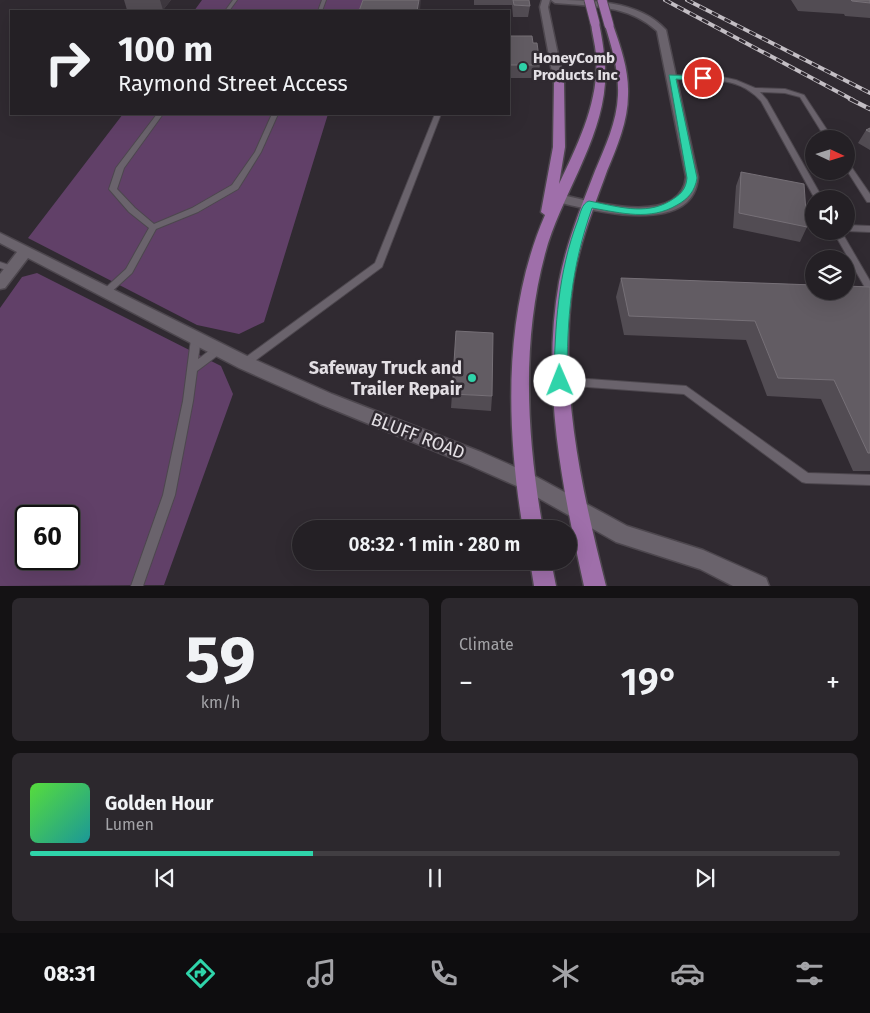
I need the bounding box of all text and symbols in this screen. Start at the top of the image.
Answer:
text: 100 m [118,28,213,70]
icon: right [35,30,100,95]
place label: HoneyComb Products Inc [533,49,618,84]
pin [682,57,724,99]
marker: HoneyComb Products Inc [517,61,529,73]
icon: arrive [689,64,717,92]
text: Raymond Street Access [118,70,348,97]
north arrow [805,130,855,180]
map controls [805,130,855,300]
button: sound [805,190,855,240]
button: layers [805,250,855,300]
position arrow [533,354,585,406]
place label: Safeway Truck and Trailer Repair [309,357,463,400]
marker: Safeway Truck and Trailer Repair [466,372,478,384]
street label: BLUFF ROAD [368,408,468,464]
speed limit sign: 60 [15,505,80,570]
text: 08:32 · 1 min · 280 m [349,533,520,556]
text: 59 [185,621,256,699]
text: Climate [459,635,514,654]
text: 19° [620,659,679,705]
text: − [459,666,473,699]
text: + [826,666,840,699]
text: km/h [201,693,240,712]
text: Golden Hour [105,792,214,815]
text: Lumen [105,815,154,834]
icon: previous [151,864,179,892]
icon: pause [421,864,449,892]
icon: next [691,864,719,892]
icon: directions [183,956,218,991]
icon: music [304,956,339,991]
icon: phone [426,956,461,991]
icon: climate [548,956,583,991]
icon: car [670,956,705,991]
icon: filters [792,956,827,991]
text: 08:31 [43,960,96,987]

